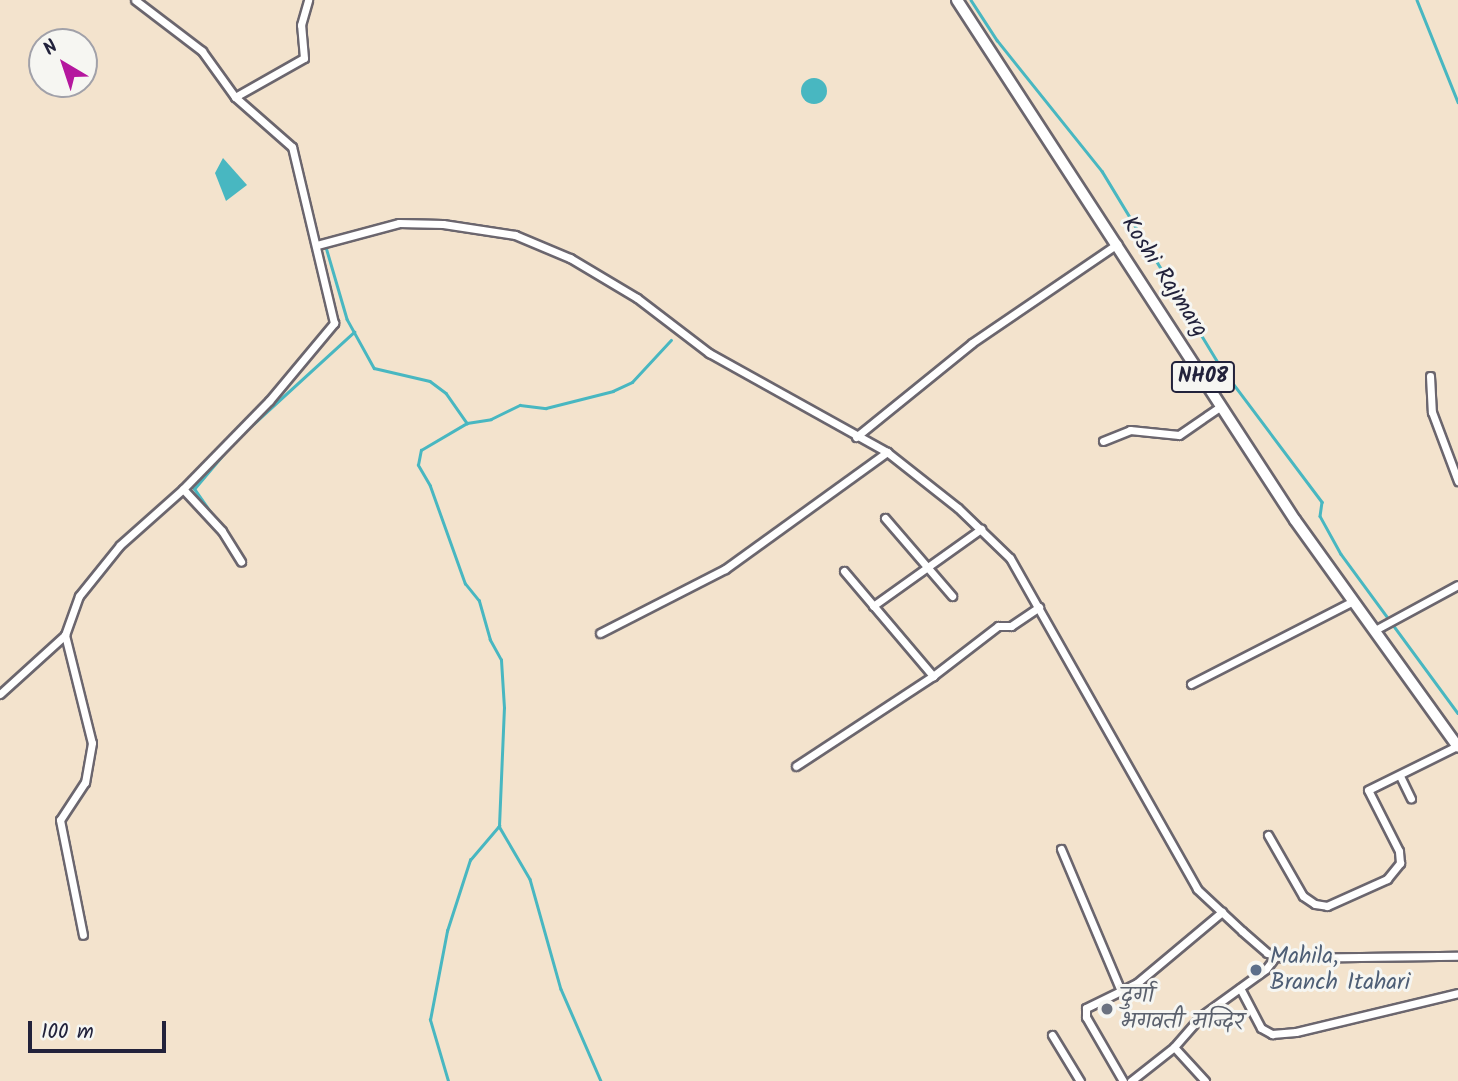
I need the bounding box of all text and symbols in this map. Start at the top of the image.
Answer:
north arrow [28,28,98,98]
text: N [37,33,65,64]
street label: Koshi Rajmarg [1115,211,1213,343]
road number: NH08 [1170,360,1236,394]
place label: Mahila, Branch Itahari [1270,943,1410,997]
marker: Mahila, Branch Itahari [1248,962,1264,978]
place label: दुर्गा भगवती मन्दिर [1121,982,1244,1036]
marker: दुर्गा भगवती मन्दिर [1099,1001,1115,1017]
scale bar [32,1007,170,1052]
text: 100 m [41,1016,94,1049]

